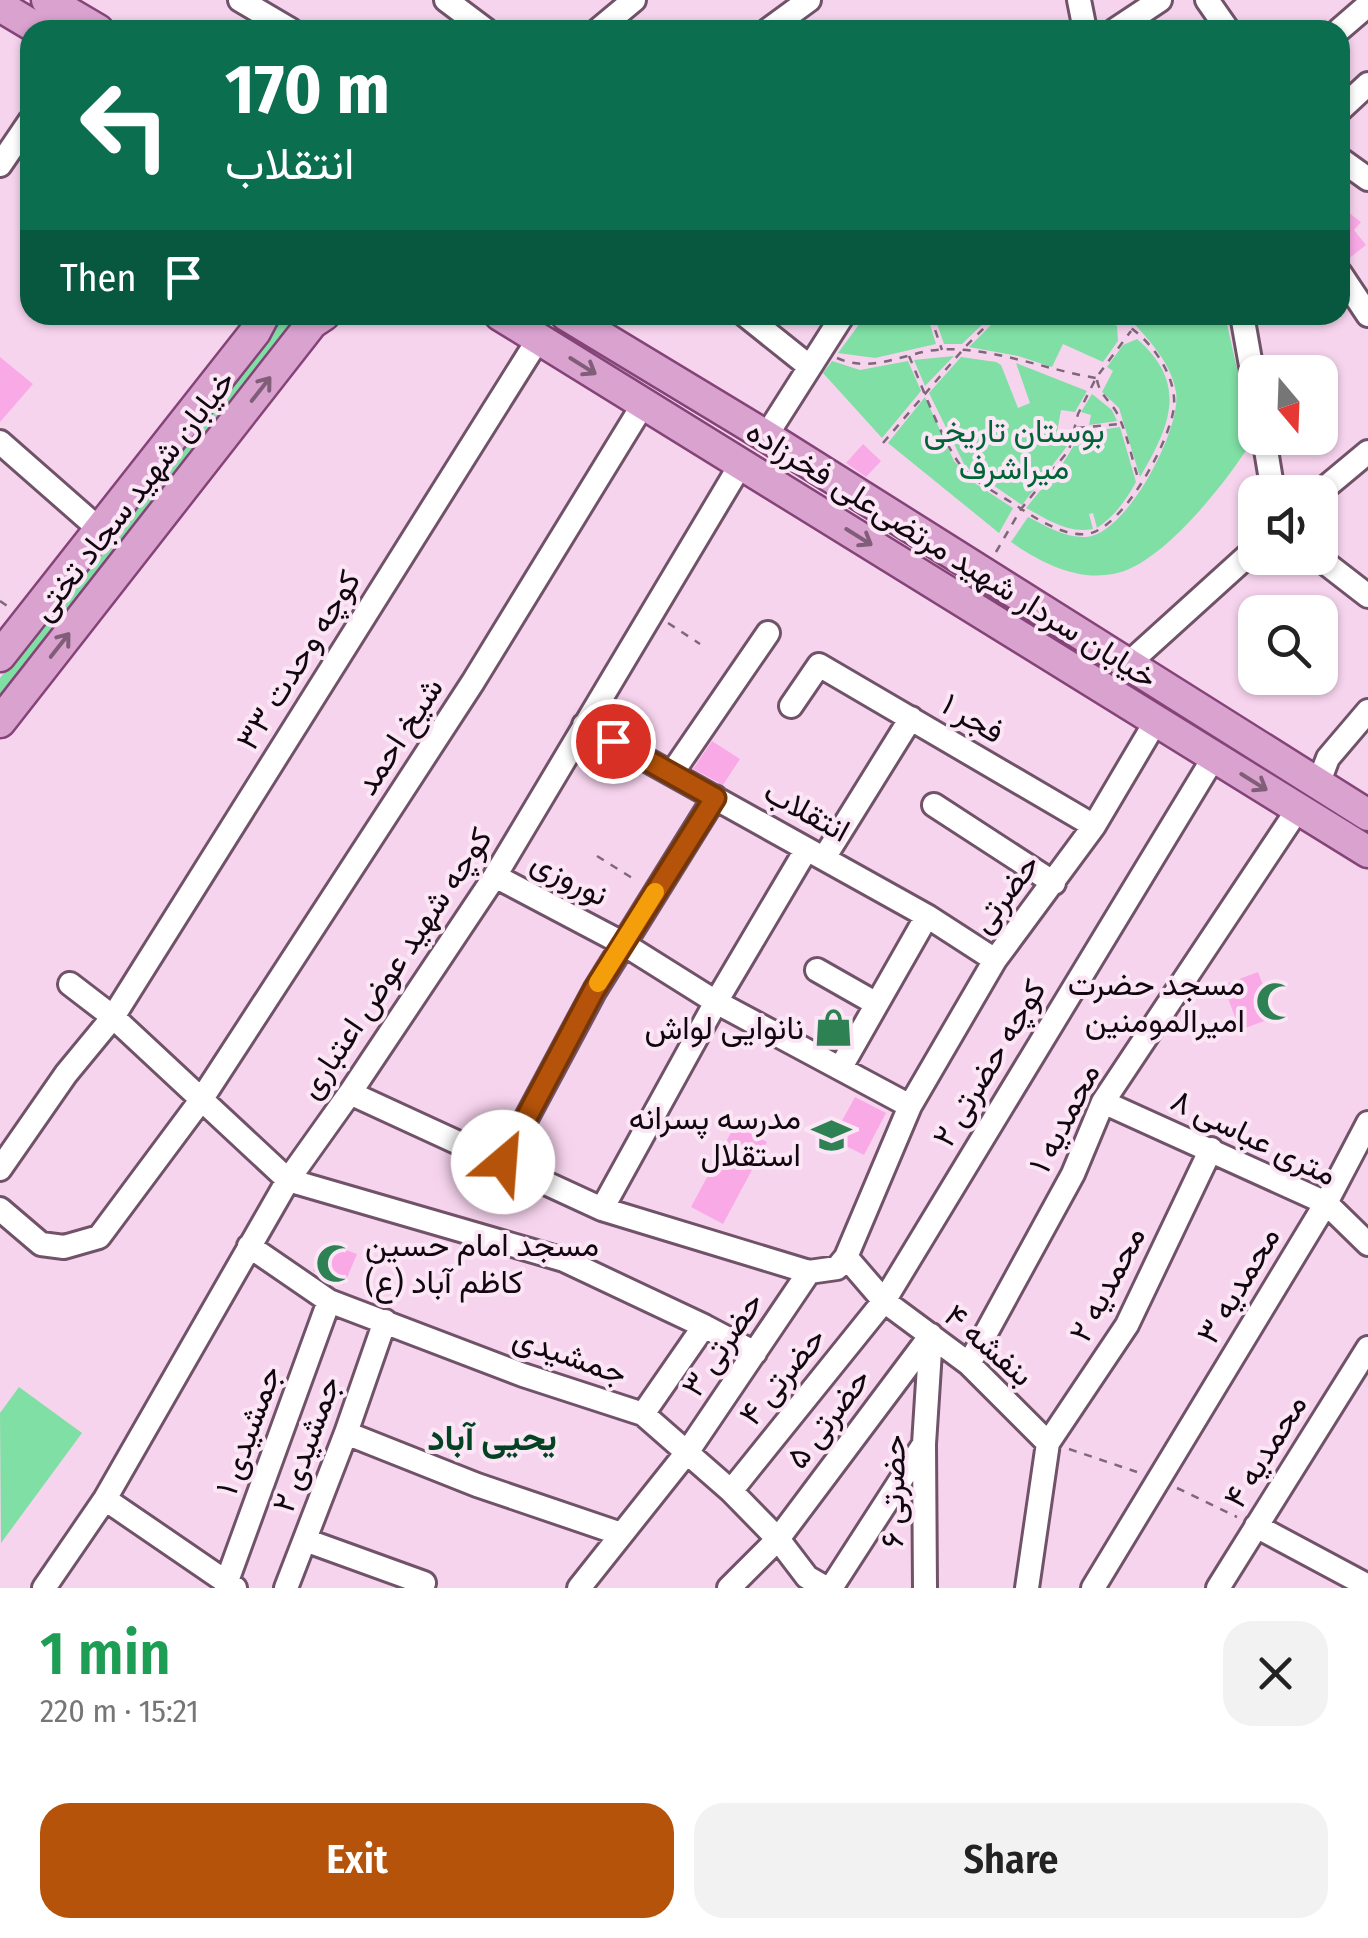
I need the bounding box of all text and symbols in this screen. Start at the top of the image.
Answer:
text: 170 m [225,48,390,132]
icon: left [60,60,190,190]
text: انتقلاب [225,137,354,191]
icon: arrive [156,250,211,305]
text: Then [60,255,136,301]
one-way arrow [568,355,597,376]
north arrow [1238,355,1338,455]
map controls [1238,355,1338,695]
street label: خیابان شهید سجاد تختی [23,362,244,629]
one-way arrow [250,376,271,403]
street label: خیابان سردار شهید مرتضی‌علی فخرزاده [739,411,1164,697]
park label: بوستان تاریخی میراشرف [923,412,1105,488]
button: sound [1238,475,1338,575]
one-way arrow [844,527,873,547]
street label: کوچه وحدت ۳۳ [228,563,371,758]
button: search [1238,595,1338,695]
one-way arrow [49,632,70,659]
street label: شیخ احمد [347,670,453,803]
street label: فجر ۱ [935,685,1011,752]
pin [571,699,656,784]
icon: arrive [586,714,641,769]
street label: انتقلاب [758,772,856,850]
one-way arrow [1239,772,1268,792]
street label: کوچه شهید عوض اعتباری [290,820,502,1107]
street label: نوروزی [525,842,615,915]
street label: حضرتی [963,846,1048,941]
place label: مسجد حضرت امیرالمومنین [1068,965,1245,1041]
street label: کوچه حضرتی ۲ [924,973,1056,1155]
mosque icon: مسجد حضرت امیرالمومنین [1254,981,1296,1023]
shop icon: نانوایی لواش [813,1007,855,1049]
place label: نانوایی لواش [644,1009,804,1048]
street label: محمدیه ۱ [1020,1057,1108,1179]
street label: ۸ متری عباسی [1165,1081,1343,1194]
place label: مدرسه پسرانه استقلال [629,1099,801,1174]
position arrow [451,1110,555,1214]
school or university icon: مدرسه پسرانه استقلال [810,1115,852,1157]
street label: محمدیه ۲ [1061,1220,1153,1348]
street label: محمدیه ۳ [1188,1220,1288,1350]
place label: مسجد امام حسین (ع) کاظم آباد [365,1226,599,1304]
mosque icon: مسجد امام حسین (ع) کاظم آباد [314,1242,356,1284]
street label: حضرتی ۳ [673,1284,772,1404]
street label: بنفشه ۴ [937,1296,1041,1394]
street label: جمشیدی [508,1318,632,1392]
street label: حضرتی ۴ [731,1319,834,1433]
street label: جمشیدی ۱ [207,1360,289,1500]
street label: حضرتی ۵ [778,1360,879,1476]
street label: جمشیدی ۲ [264,1371,348,1517]
street label: محمدیه ۴ [1215,1387,1315,1515]
district label: یحیی آباد [427,1417,557,1459]
street label: حضرتی ۶ [873,1434,914,1548]
text: 1 min [40,1618,171,1690]
button: close [1223,1621,1328,1726]
text: 220 m · 15:21 [40,1692,199,1730]
button: Exit [40,1803,674,1918]
button: Share [694,1803,1328,1918]

